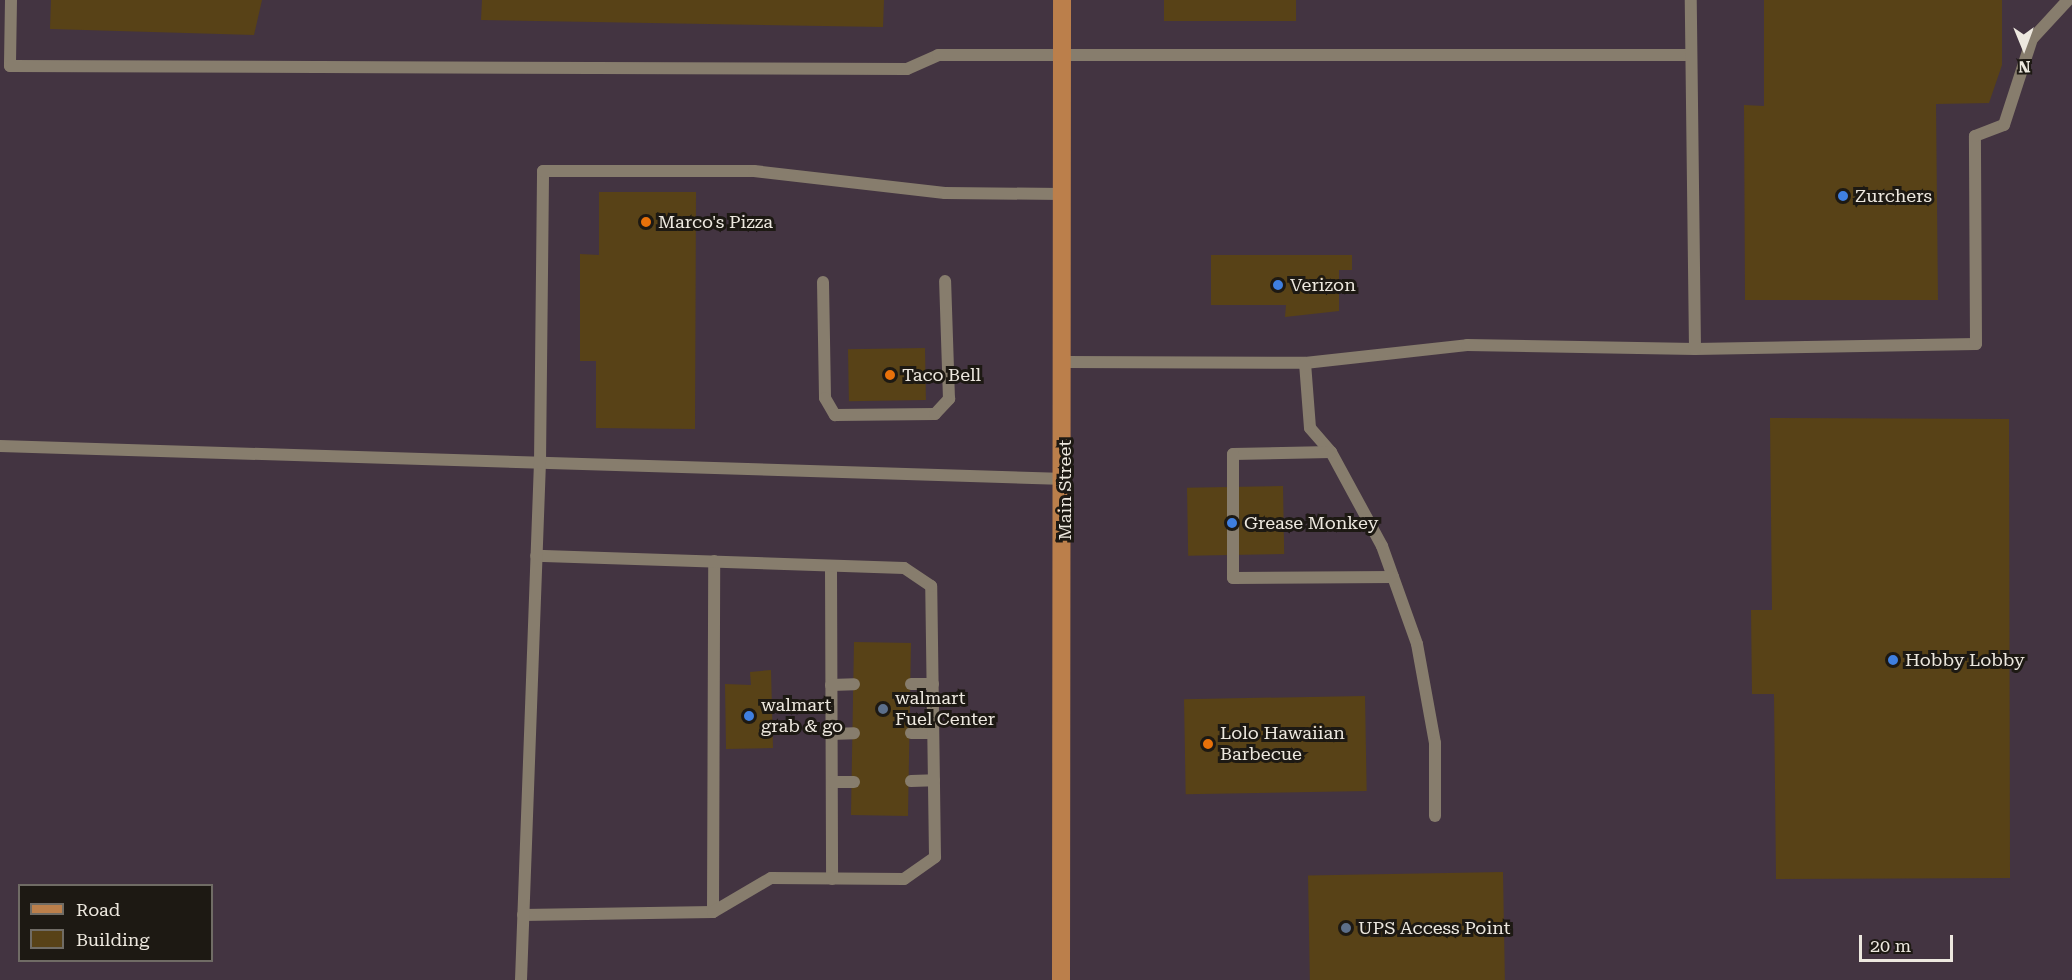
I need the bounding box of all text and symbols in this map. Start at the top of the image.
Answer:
north arrow [1994,18,2054,78]
text: N [2018,57,2031,76]
place label: Zurchers [1855,185,1932,207]
marker: Zurchers [1836,189,1850,203]
place label: Marco's Pizza [658,211,773,233]
marker: Marco's Pizza [639,215,653,229]
place label: Verizon [1290,274,1356,296]
marker: Verizon [1271,278,1285,292]
place label: Taco Bell [902,364,981,386]
marker: Taco Bell [883,368,897,382]
street label: Main Street [1054,440,1076,540]
place label: Grease Monkey [1244,512,1378,534]
marker: Grease Monkey [1225,516,1239,530]
place label: Hobby Lobby [1905,649,2025,671]
marker: Hobby Lobby [1886,653,1900,667]
place label: walmart Fuel Center [895,688,995,730]
place label: walmart grab & go [761,695,843,738]
marker: walmart Fuel Center [876,702,890,716]
marker: walmart grab & go [742,709,756,723]
place label: Lolo Hawaiian Barbecue [1220,723,1345,766]
marker: Lolo Hawaiian Barbecue [1201,737,1215,751]
legend [18,884,213,962]
text: Road [76,899,120,920]
place label: UPS Access Point [1358,917,1510,939]
marker: UPS Access Point [1339,921,1353,935]
scale bar [1862,923,1956,961]
text: Building [76,929,150,950]
text: 20 m [1870,935,1911,956]

